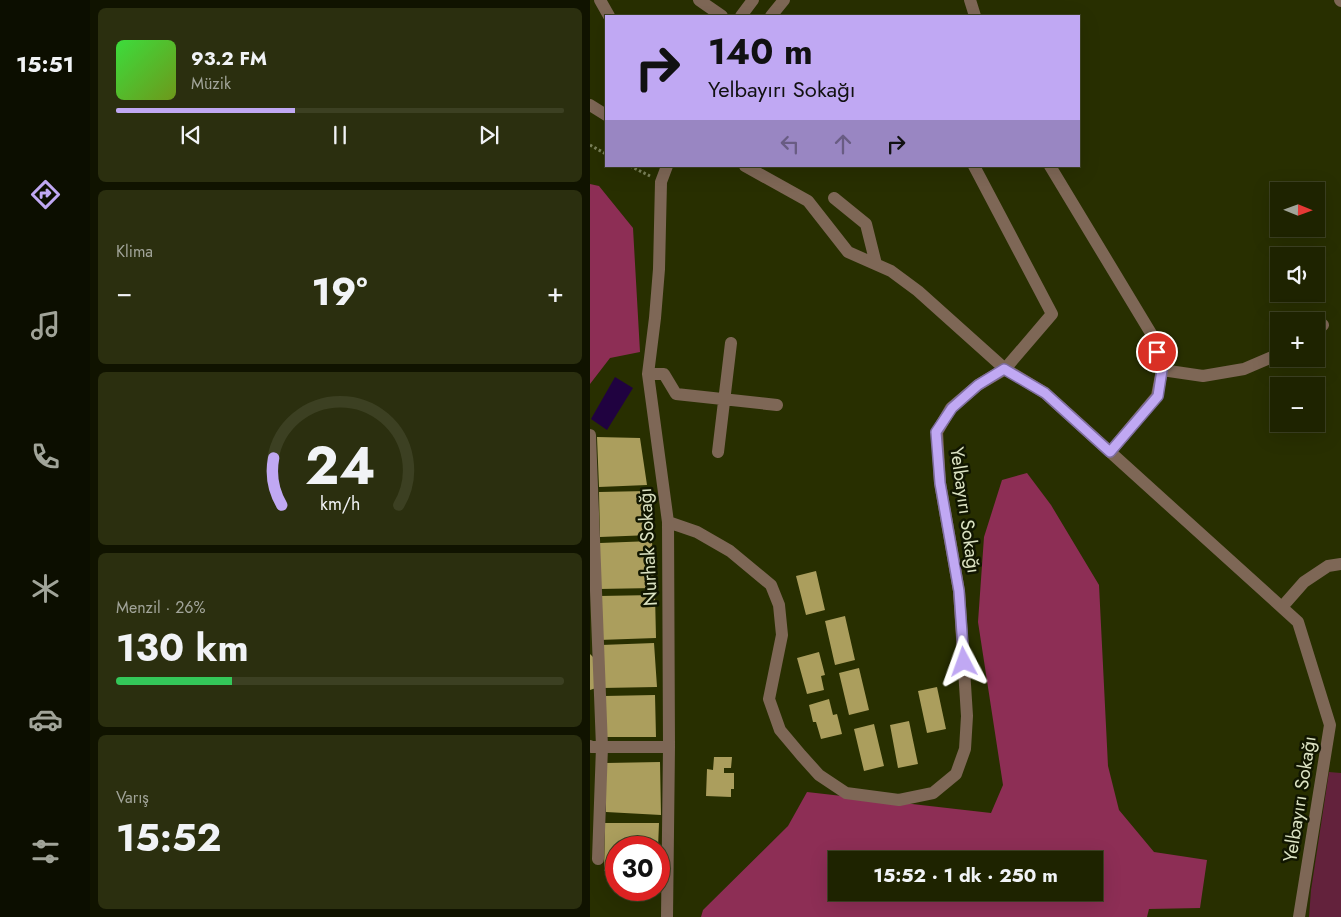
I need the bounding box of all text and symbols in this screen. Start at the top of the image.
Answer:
text: 140 m [708,27,813,77]
icon: right [625,35,690,100]
text: 93.2 FM [191,45,267,72]
text: 15:51 [16,48,74,80]
text: Müzik [191,72,231,95]
text: Yelbayırı Sokağı [708,73,855,105]
icon: previous [177,121,205,149]
icon: pause [326,121,354,149]
icon: next [475,121,503,149]
icon: left [776,130,804,158]
icon: ahead [829,130,857,158]
icon: right [882,130,910,158]
icon: directions [28,177,63,212]
north arrow [1270,182,1325,238]
map controls [1270,182,1325,432]
text: Klima [116,240,153,263]
button: sound [1270,247,1325,302]
text: 19° [312,264,368,319]
text: − [116,272,133,313]
text: + [547,272,564,313]
icon: music [28,308,63,343]
button: + [1270,312,1325,367]
pin [1136,331,1178,373]
icon: arrive [1143,338,1171,366]
button: − [1270,377,1325,432]
text: 24 [305,428,375,504]
icon: phone [28,439,63,474]
street label: Yelbayırı Sokağı [943,445,988,575]
street label: Nurhak Sokağı [631,487,664,607]
text: km/h [320,491,360,517]
icon: climate [28,571,63,606]
text: Menzil · 26% [116,596,206,619]
text: 130 km [116,620,249,675]
position arrow [937,635,989,687]
icon: car [28,702,63,737]
street label: Yelbayırı Sokağı [1276,734,1323,864]
text: Varış [116,786,149,809]
text: 15:52 [116,810,222,865]
icon: filters [28,834,63,869]
speed limit sign: 30 [605,836,670,901]
text: 15:52 · 1 dk · 250 m [873,862,1058,889]

